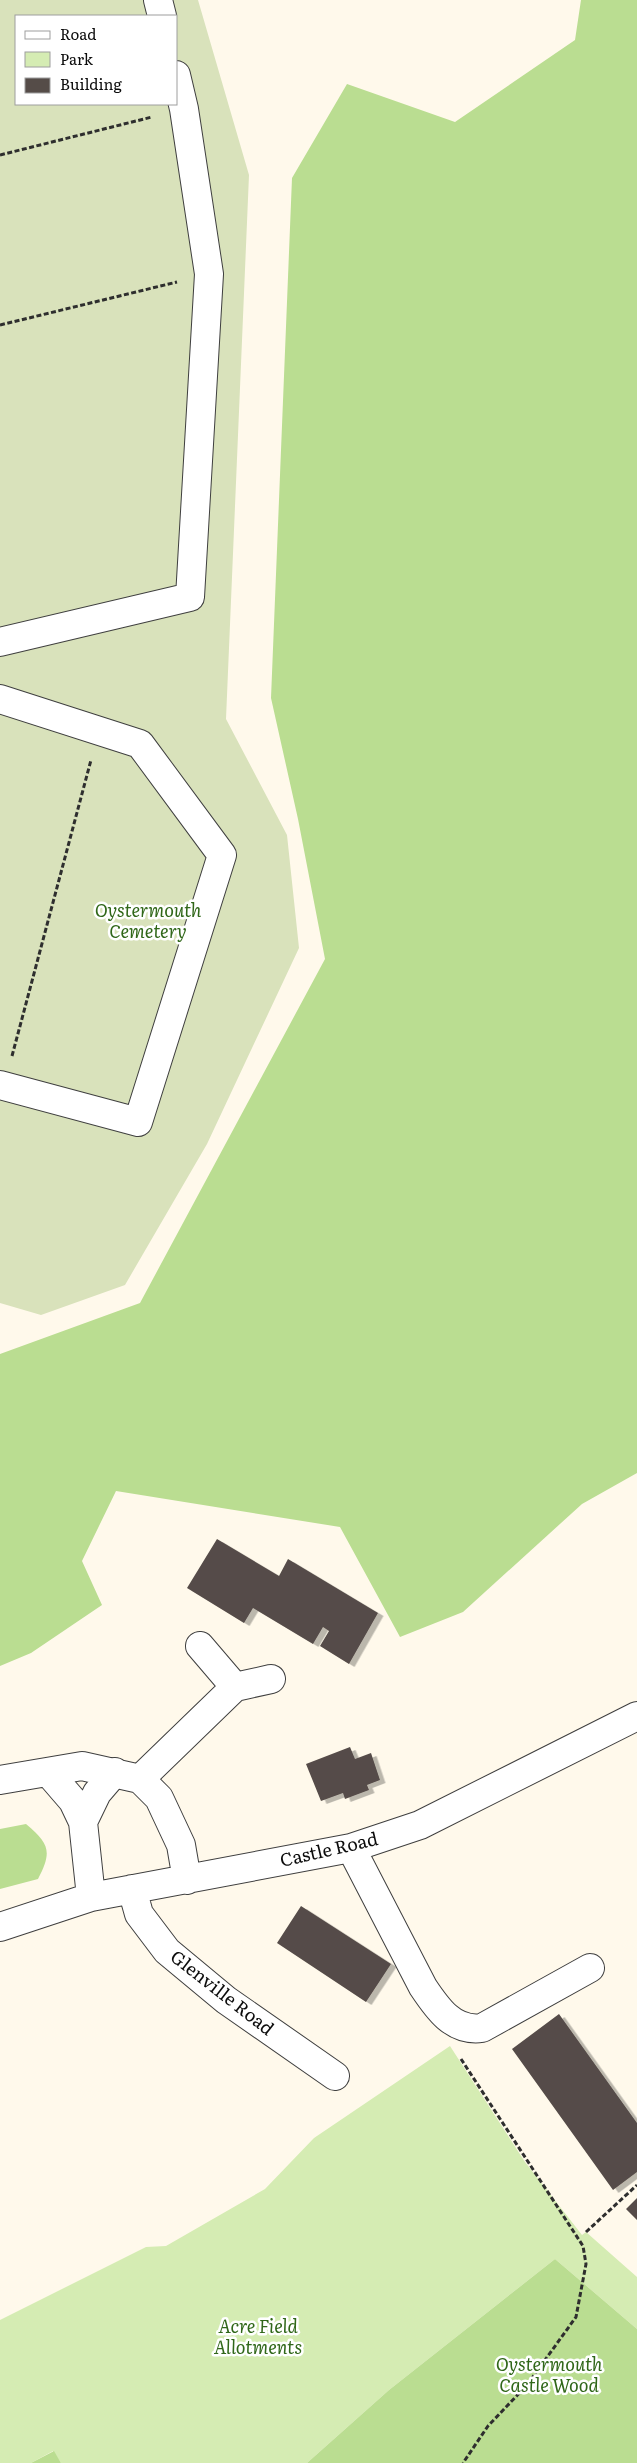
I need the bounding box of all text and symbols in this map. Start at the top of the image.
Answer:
legend [15,15,178,105]
text: Road [60,22,96,45]
text: Park [60,47,94,70]
text: Building [60,72,122,95]
park label: Oystermouth Cemetery [95,896,202,944]
street label: Castle Road [277,1824,380,1873]
street label: Glenville Road [165,1943,280,2041]
park label: Acre Field Allotments [214,2312,302,2360]
park label: Oystermouth Castle Wood [496,2350,603,2398]

